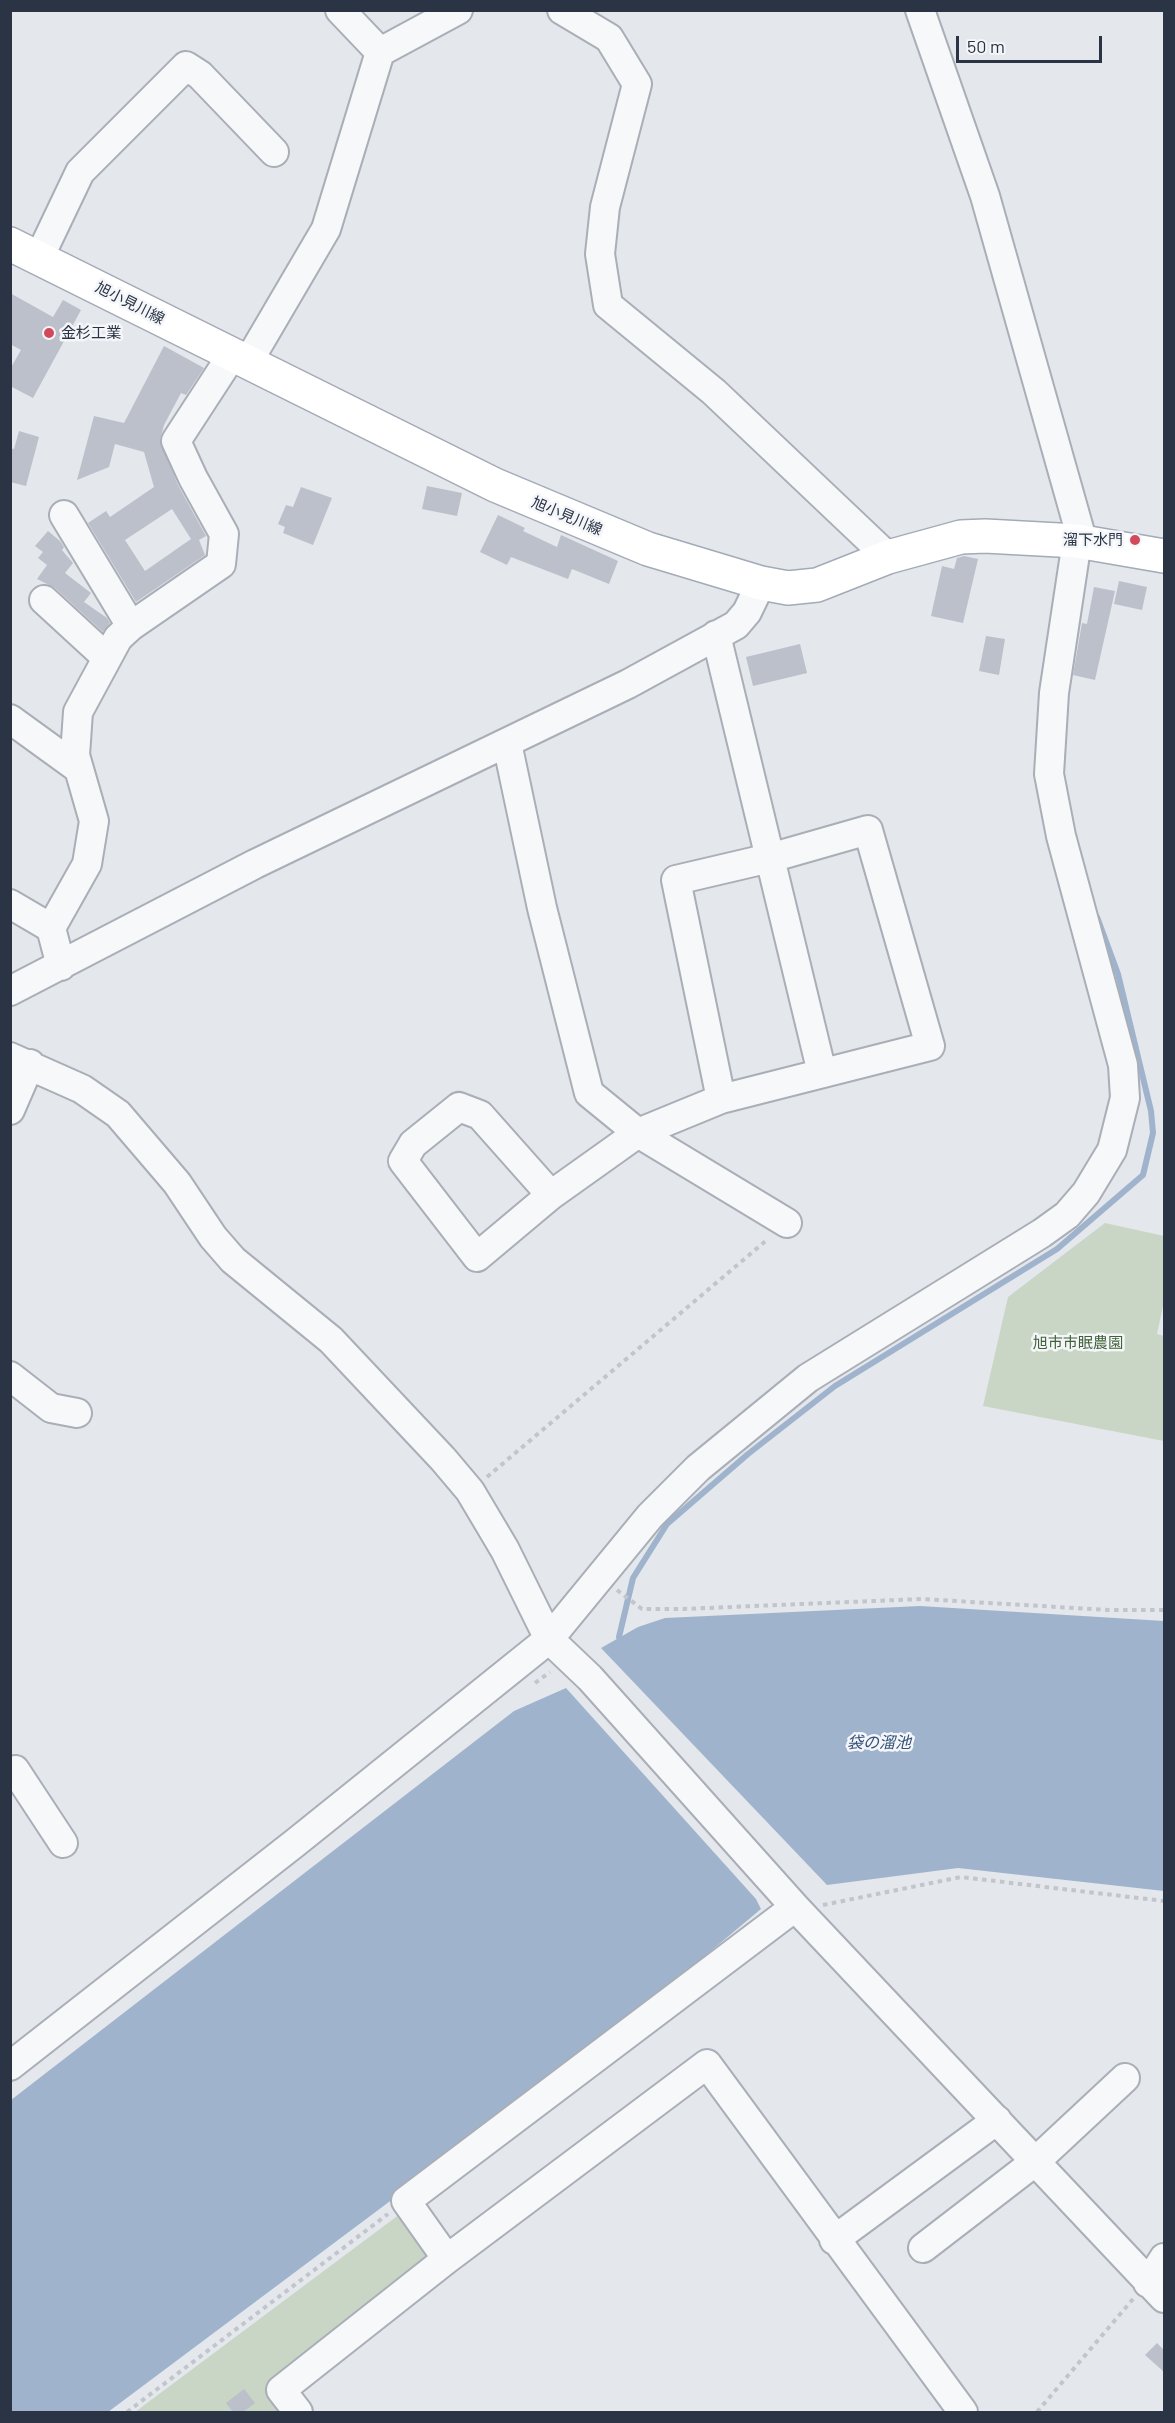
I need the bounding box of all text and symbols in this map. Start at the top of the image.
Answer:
scale bar [959,24,1104,62]
text: 50 m [967,35,1005,57]
street label: 旭小見川線 [93,278,167,328]
place label: 金杉工業 [61,324,121,342]
marker: 金杉工業 [42,326,56,340]
street label: 旭小見川線 [529,493,605,539]
place label: 溜下水門 [1063,531,1123,549]
marker: 溜下水門 [1128,533,1142,547]
park label: 旭市市眠農園 [1033,1334,1123,1352]
water label: 袋の溜池 [847,1733,911,1753]

